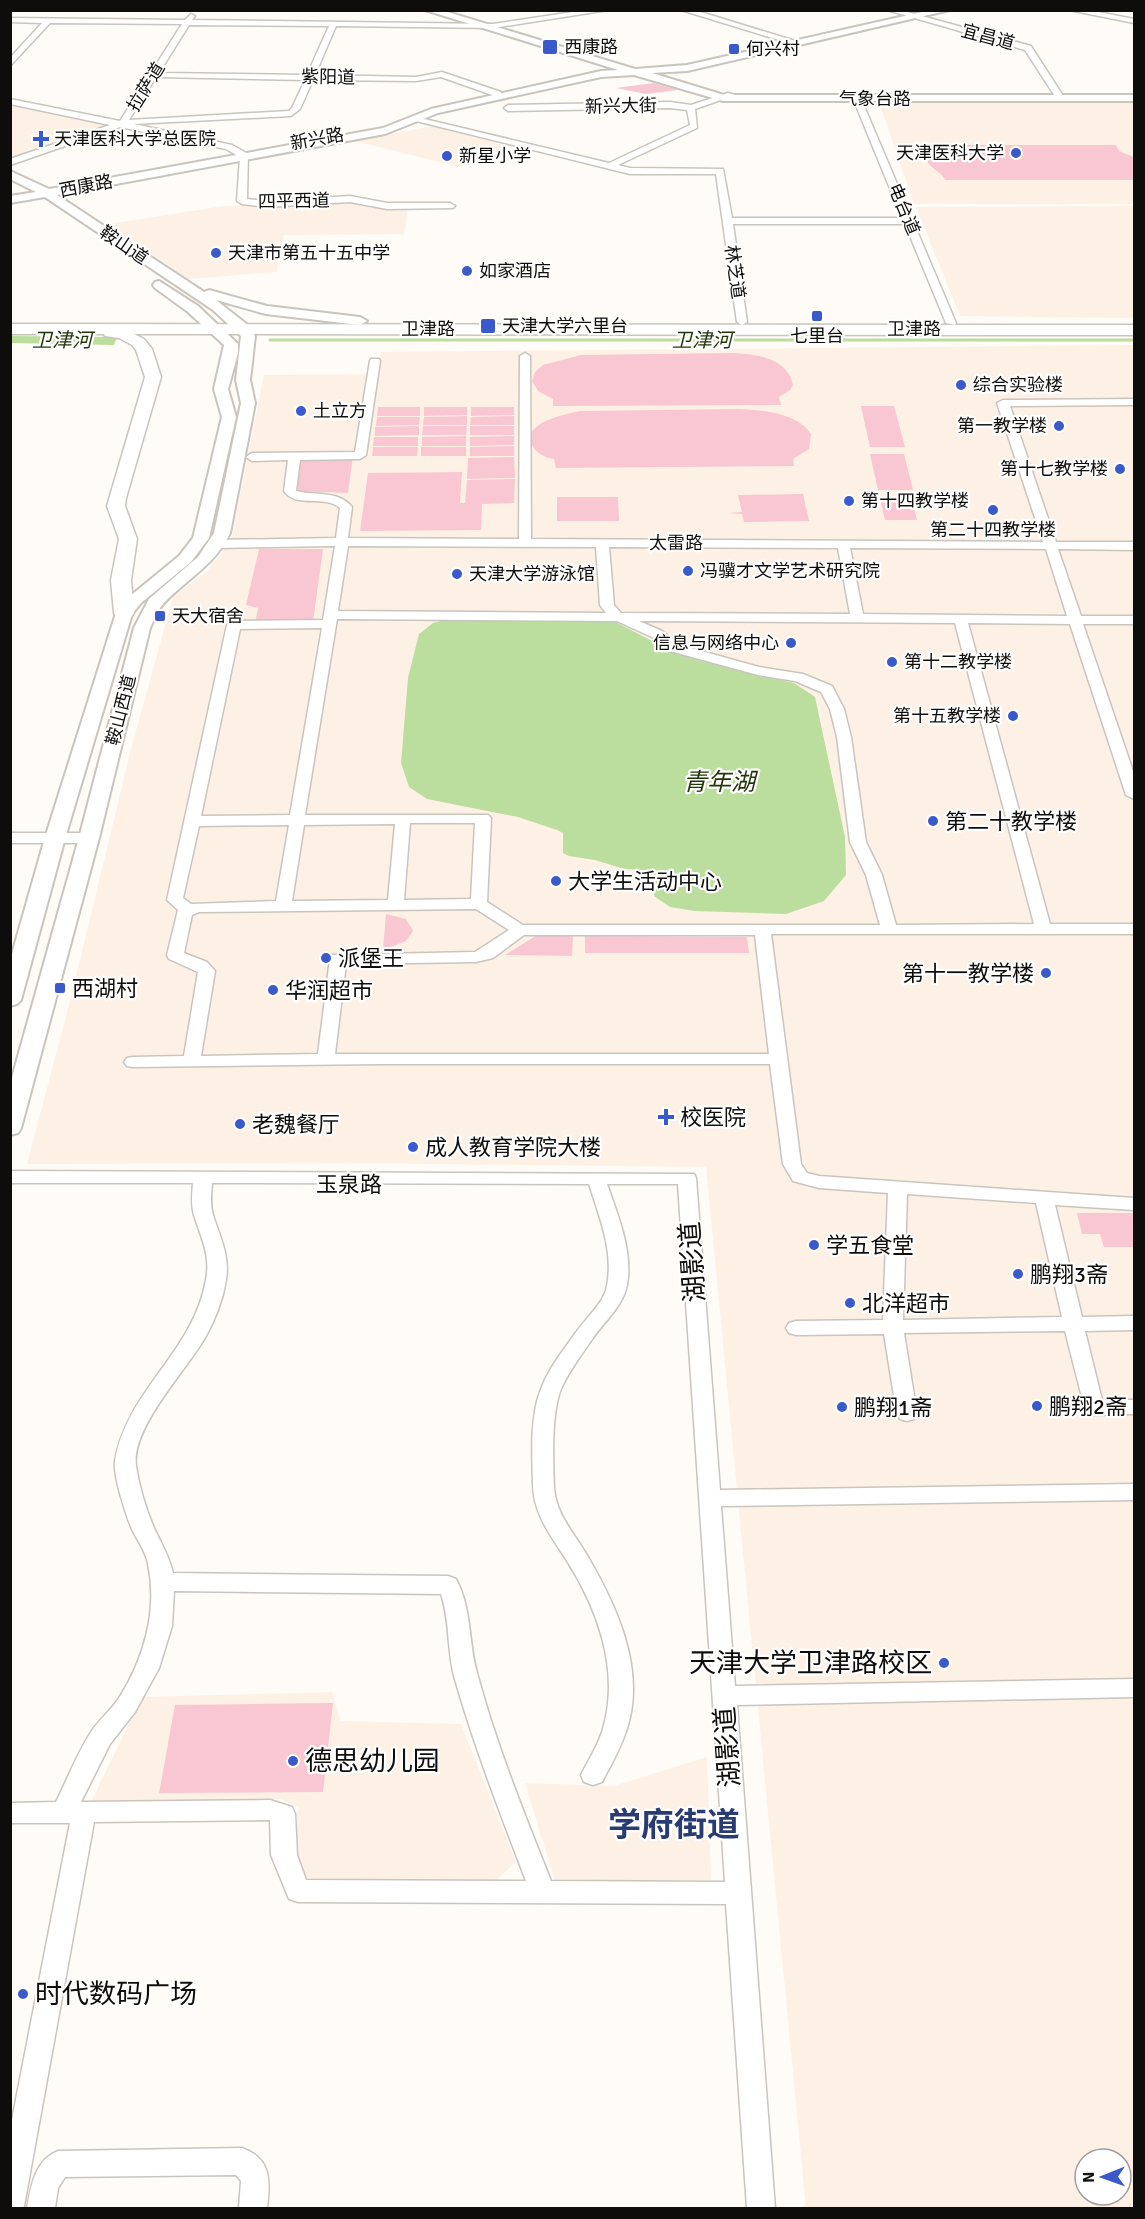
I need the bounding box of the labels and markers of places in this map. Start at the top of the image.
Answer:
place label: 西康路 [564,36,618,58]
marker: 西康路 [541,38,559,56]
place label: 何兴村 [746,38,800,60]
marker: 何兴村 [727,42,741,56]
place label: 天津医科大学总医院 [54,128,216,150]
marker: 天津医科大学总医院 [32,130,50,148]
place label: 天津医科大学 [896,142,1004,164]
place label: 新星小学 [459,145,531,167]
marker: 天津医科大学 [1009,146,1023,160]
marker: 新星小学 [440,149,454,163]
place label: 天津市第五十五中学 [228,242,390,264]
marker: 天津市第五十五中学 [209,246,223,260]
place label: 如家酒店 [479,260,551,282]
marker: 如家酒店 [460,264,474,278]
marker: 七里台 [810,309,824,323]
place label: 天津大学六里台 [502,315,628,337]
marker: 天津大学六里台 [479,317,497,335]
place label: 七里台 [790,325,844,347]
place label: 综合实验楼 [973,374,1063,396]
marker: 综合实验楼 [954,378,968,392]
place label: 土立方 [313,400,367,422]
marker: 土立方 [294,404,308,418]
place label: 第一教学楼 [957,415,1047,437]
marker: 第一教学楼 [1052,419,1066,433]
place label: 第十七教学楼 [1000,458,1108,480]
marker: 第十七教学楼 [1113,462,1127,476]
place label: 第十四教学楼 [861,490,969,512]
marker: 第十四教学楼 [842,494,856,508]
marker: 第二十四教学楼 [986,503,1000,517]
place label: 第二十四教学楼 [930,519,1056,541]
place label: 冯骥才文学艺术研究院 [700,560,880,582]
place label: 天津大学游泳馆 [469,563,595,585]
marker: 冯骥才文学艺术研究院 [681,564,695,578]
marker: 天津大学游泳馆 [450,567,464,581]
place label: 天大宿舍 [172,605,244,627]
marker: 天大宿舍 [153,609,167,623]
place label: 信息与网络中心 [653,632,779,654]
marker: 信息与网络中心 [784,636,798,650]
place label: 第十二教学楼 [904,651,1012,673]
marker: 第十二教学楼 [885,655,899,669]
place label: 第十五教学楼 [893,705,1001,727]
marker: 第十五教学楼 [1006,709,1020,723]
place label: 第二十教学楼 [945,808,1077,835]
marker: 第二十教学楼 [926,814,940,828]
place label: 大学生活动中心 [568,868,722,895]
marker: 大学生活动中心 [549,874,563,888]
place label: 派堡王 [338,945,404,972]
marker: 派堡王 [319,951,333,965]
place label: 第十一教学楼 [902,960,1034,987]
marker: 第十一教学楼 [1039,966,1053,980]
place label: 西湖村 [72,975,138,1002]
place label: 华润超市 [285,977,373,1004]
marker: 西湖村 [53,981,67,995]
marker: 华润超市 [266,983,280,997]
place label: 校医院 [680,1104,746,1131]
marker: 校医院 [657,1108,675,1126]
place label: 老魏餐厅 [252,1111,340,1138]
marker: 老魏餐厅 [233,1117,247,1131]
place label: 成人教育学院大楼 [425,1134,601,1161]
marker: 成人教育学院大楼 [406,1140,420,1154]
place label: 学五食堂 [826,1232,914,1259]
marker: 学五食堂 [807,1238,821,1252]
place label: 鹏翔3斋 [1030,1261,1108,1288]
marker: 鹏翔3斋 [1011,1267,1025,1281]
place label: 北洋超市 [862,1290,950,1317]
marker: 北洋超市 [843,1296,857,1310]
place label: 鹏翔2斋 [1049,1393,1127,1420]
place label: 鹏翔1斋 [854,1394,932,1421]
marker: 鹏翔2斋 [1030,1399,1044,1413]
marker: 鹏翔1斋 [835,1400,849,1414]
place label: 天津大学卫津路校区 [689,1647,932,1680]
marker: 天津大学卫津路校区 [937,1656,951,1670]
place label: 德思幼儿园 [305,1745,440,1778]
marker: 德思幼儿园 [286,1754,300,1768]
place label: 时代数码广场 [35,1978,197,2011]
marker: 时代数码广场 [16,1987,30,2001]

